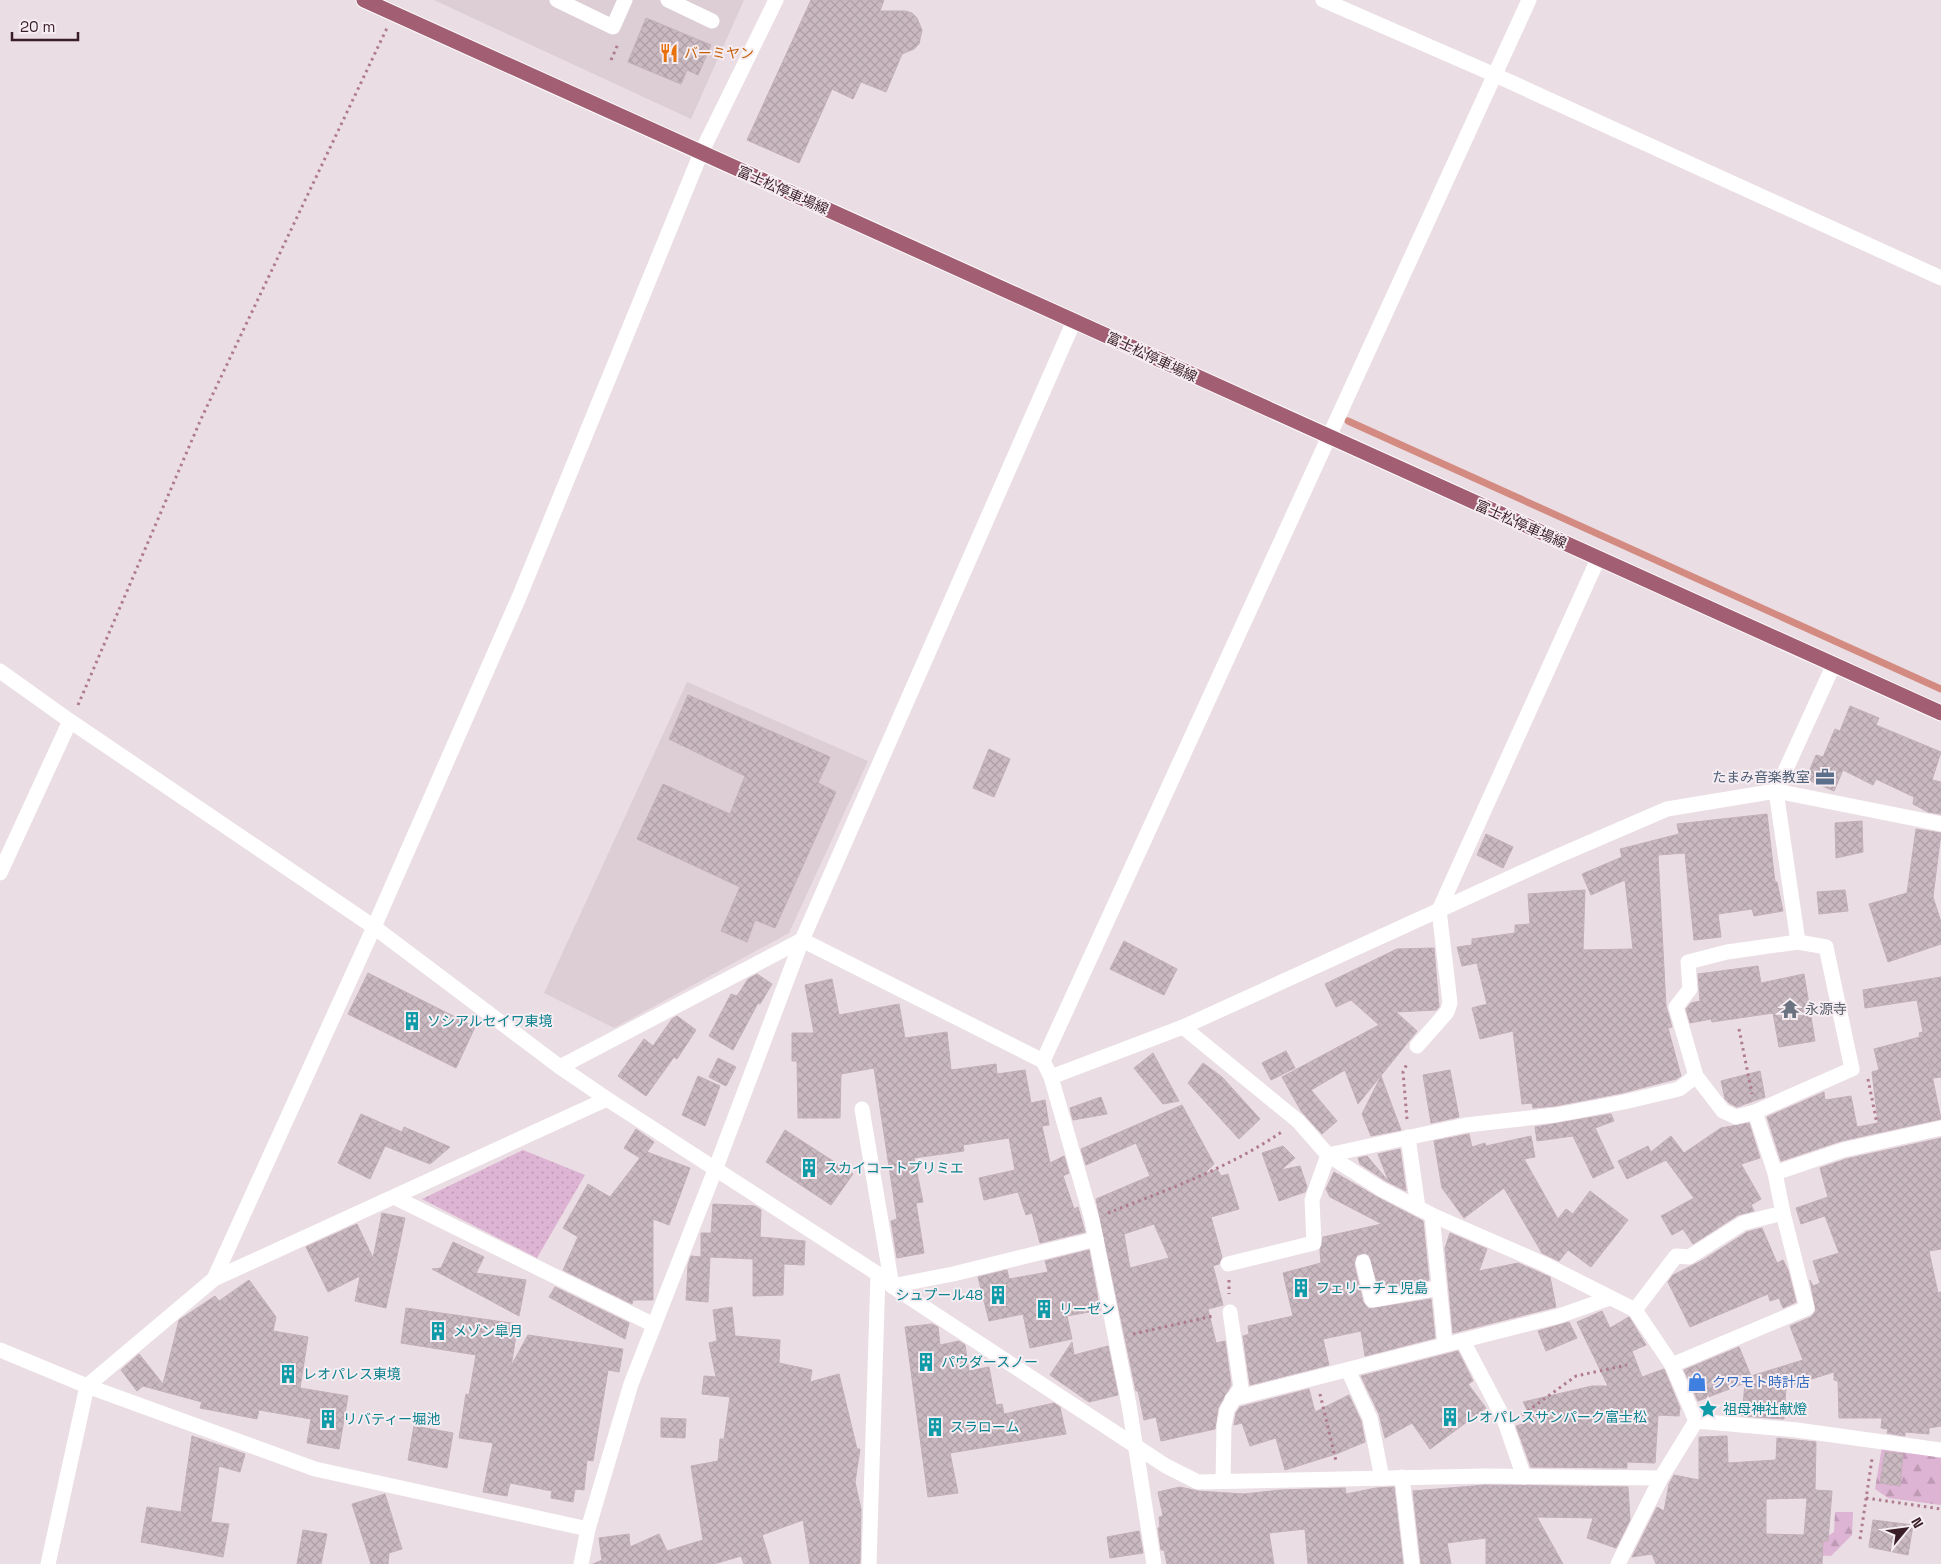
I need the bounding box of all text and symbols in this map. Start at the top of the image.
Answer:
scale bar [12,10,79,42]
text: 20 m [20,17,55,36]
restaurant icon: バーミヤン [658,42,680,64]
place label: バーミヤン [684,44,754,62]
street label: 富士松停車場線 [735,162,831,218]
street label: 富士松停車場線 [1104,328,1200,386]
street label: 富士松停車場線 [1473,496,1569,552]
office icon: たまみ音楽教室 [1814,766,1836,788]
place label: たまみ音楽教室 [1712,768,1810,786]
temple icon: 永源寺 [1779,998,1801,1020]
place label: 永源寺 [1805,1000,1847,1018]
building icon: ソシアルセイワ東境 [401,1010,423,1032]
place label: ソシアルセイワ東境 [427,1012,553,1030]
building icon: スカイコートプリミエ [798,1157,820,1179]
place label: スカイコートプリミエ [824,1159,964,1177]
building icon: フェリーチェ児島 [1290,1277,1312,1299]
place label: フェリーチェ児島 [1316,1279,1428,1297]
building icon: シュプール48 [987,1284,1009,1306]
place label: シュプール48 [896,1286,983,1304]
building icon: リーゼン [1033,1298,1055,1320]
place label: リーゼン [1059,1300,1115,1318]
building icon: メゾン皐月 [427,1320,449,1342]
place label: メゾン皐月 [453,1322,523,1340]
building icon: パウダースノー [915,1351,937,1373]
place label: パウダースノー [941,1353,1038,1371]
building icon: レオパレス東境 [277,1363,299,1385]
place label: レオパレス東境 [303,1365,401,1383]
shop icon: クワモト時計店 [1686,1371,1708,1393]
place label: クワモト時計店 [1712,1373,1810,1391]
place icon: 祖母神社献燈 [1697,1398,1719,1420]
place label: 祖母神社献燈 [1723,1400,1807,1418]
building icon: レオパレスサンパーク富士松 [1439,1406,1461,1428]
building icon: リバティー堀池 [317,1408,339,1430]
place label: レオパレスサンパーク富士松 [1465,1408,1647,1426]
place label: リバティー堀池 [343,1410,440,1428]
building icon: スラローム [924,1416,946,1438]
place label: スラローム [950,1418,1020,1436]
north arrow [1881,1504,1931,1554]
text: N [1907,1514,1928,1531]

